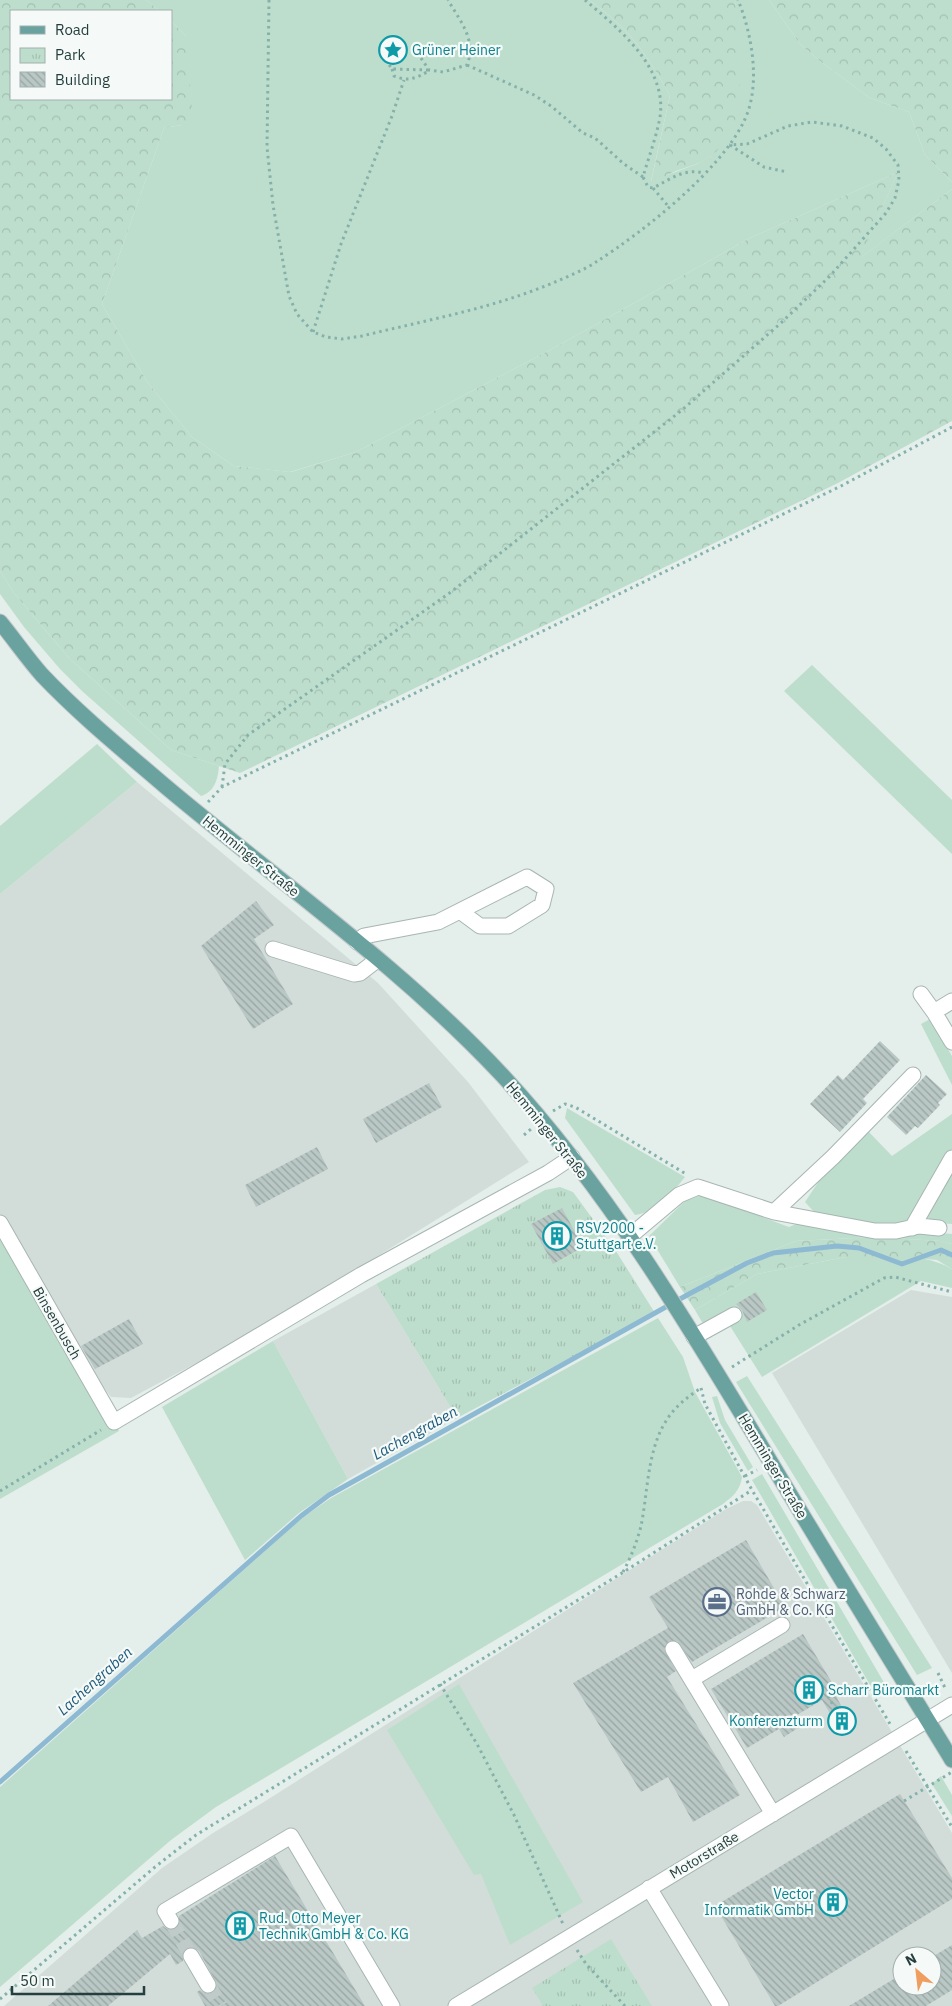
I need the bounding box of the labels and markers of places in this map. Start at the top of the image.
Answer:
place icon: Grüner Heiner [378,35,408,65]
place label: Grüner Heiner [412,41,501,59]
place label: RSV2000 - Stuttgart e.V. [576,1219,657,1253]
building icon: RSV2000 - Stuttgart e.V. [542,1221,572,1251]
place label: Rohde & Schwarz GmbH & Co. KG [736,1585,846,1619]
office icon: Rohde & Schwarz GmbH & Co. KG [702,1587,732,1617]
building icon: Scharr Büromarkt [794,1675,824,1705]
place label: Scharr Büromarkt [828,1681,939,1699]
building icon: Konferenzturm [827,1706,857,1736]
place label: Konferenzturm [729,1712,823,1730]
place label: Vector Informatik GmbH [704,1885,814,1919]
building icon: Vector Informatik GmbH [818,1887,848,1917]
place label: Rud. Otto Meyer Technik GmbH & Co. KG [259,1909,409,1943]
building icon: Rud. Otto Meyer Technik GmbH & Co. KG [225,1911,255,1941]

